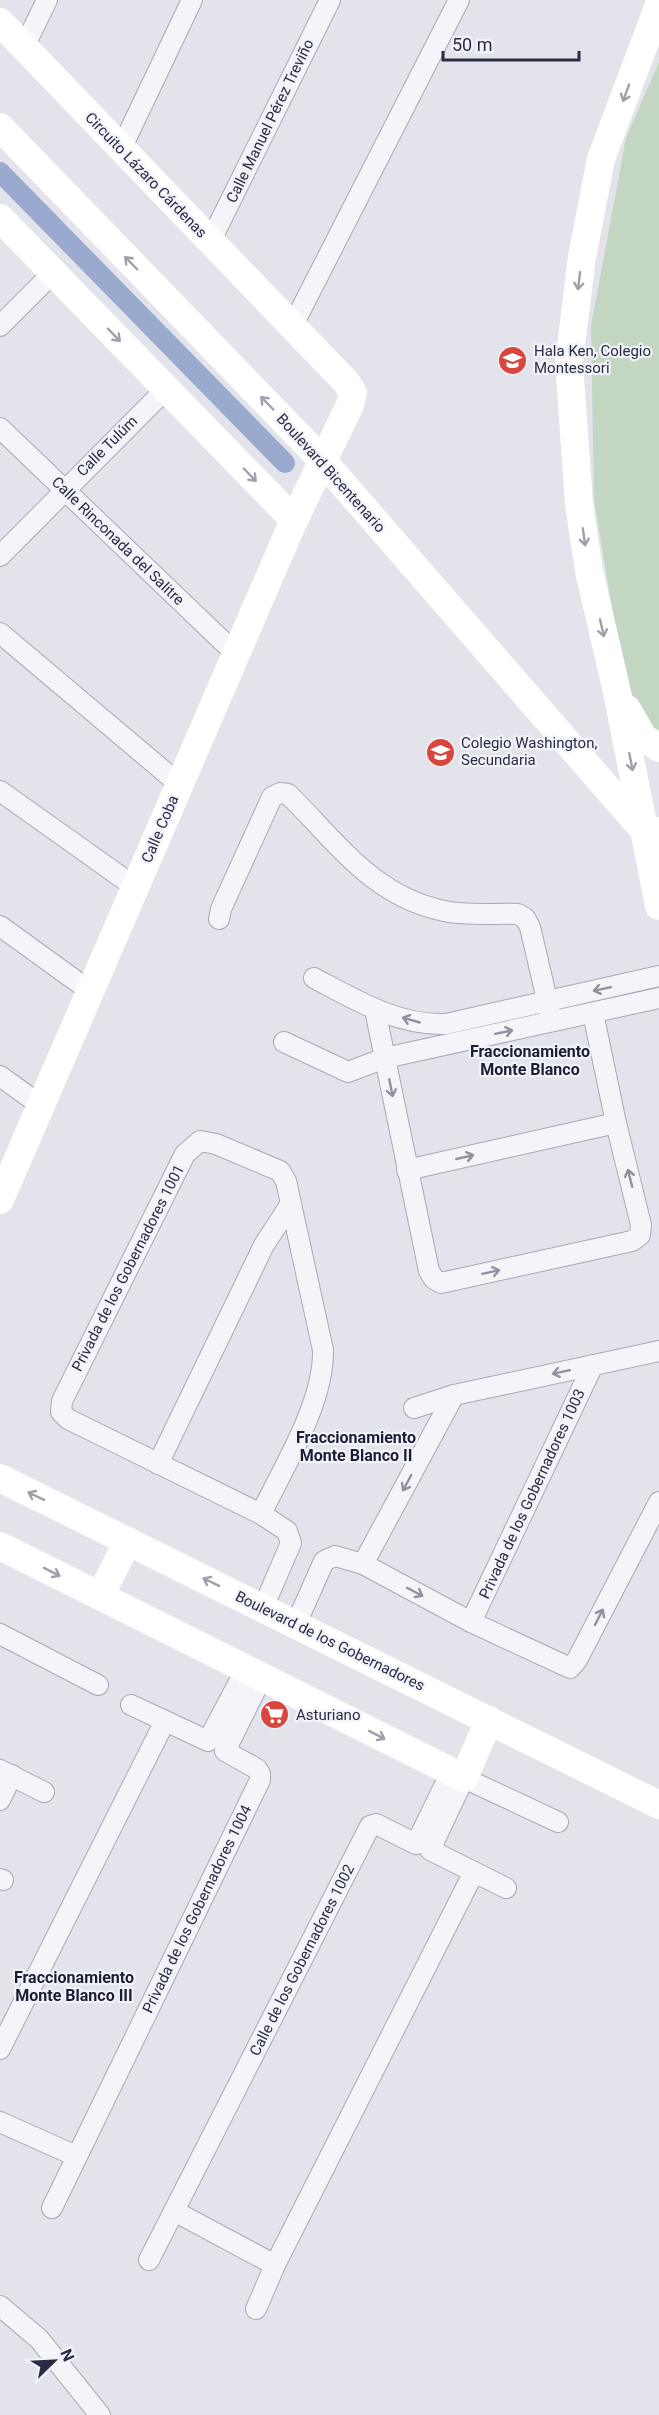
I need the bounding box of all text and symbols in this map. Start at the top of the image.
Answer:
scale bar [443,24,580,62]
text: 50 m [452,34,492,55]
street label: Calle Manuel Pérez Treviño [222,36,318,206]
one-way arrow [619,83,630,102]
street label: Circuito Lázaro Cárdenas [81,108,211,242]
one-way arrow [124,255,138,270]
one-way arrow [573,271,584,291]
one-way arrow [106,328,121,343]
place label: Hala Ken, Colegio Montessori [534,342,651,377]
school or university icon: Hala Ken, Colegio Montessori [497,344,529,376]
one-way arrow [260,396,274,411]
street label: Boulevard Bicentenario [273,410,389,536]
street label: Calle Tulúm [73,412,141,480]
one-way arrow [242,467,257,482]
street label: Calle Rinconada del Salitre [48,473,188,609]
one-way arrow [578,527,589,547]
one-way arrow [597,617,608,637]
place label: Colegio Washington, Secundaria [461,734,597,769]
school or university icon: Colegio Washington, Secundaria [424,736,456,768]
one-way arrow [626,752,638,771]
street label: Calle Coba [138,792,182,866]
one-way arrow [593,984,612,995]
one-way arrow [402,1014,421,1025]
one-way arrow [494,1026,513,1037]
district label: Fraccionamiento Monte Blanco [470,1042,590,1079]
one-way arrow [386,1077,397,1097]
one-way arrow [455,1151,474,1163]
street label: Privada de los Gobernadores 1001 [68,1162,188,1374]
one-way arrow [623,1169,635,1188]
one-way arrow [480,1266,500,1277]
one-way arrow [552,1367,571,1378]
street label: Privada de los Gobernadores 1003 [475,1386,589,1602]
district label: Fraccionamiento Monte Blanco II [296,1428,416,1465]
one-way arrow [401,1474,412,1492]
one-way arrow [27,1489,45,1501]
one-way arrow [43,1567,61,1578]
one-way arrow [202,1576,220,1587]
street label: Boulevard de los Gobernadores [232,1587,428,1695]
one-way arrow [405,1587,423,1598]
one-way arrow [594,1609,605,1627]
supermarket icon: Asturiano [259,1699,291,1731]
place label: Asturiano [296,1706,360,1724]
one-way arrow [367,1730,385,1741]
street label: Privada de los Gobernadores 1004 [139,1801,256,2016]
street label: Calle de los Gobernadores 1002 [246,1861,358,2059]
district label: Fraccionamiento Monte Blanco III [14,1968,134,2005]
north arrow [24,2331,84,2391]
text: N [56,2346,78,2364]

